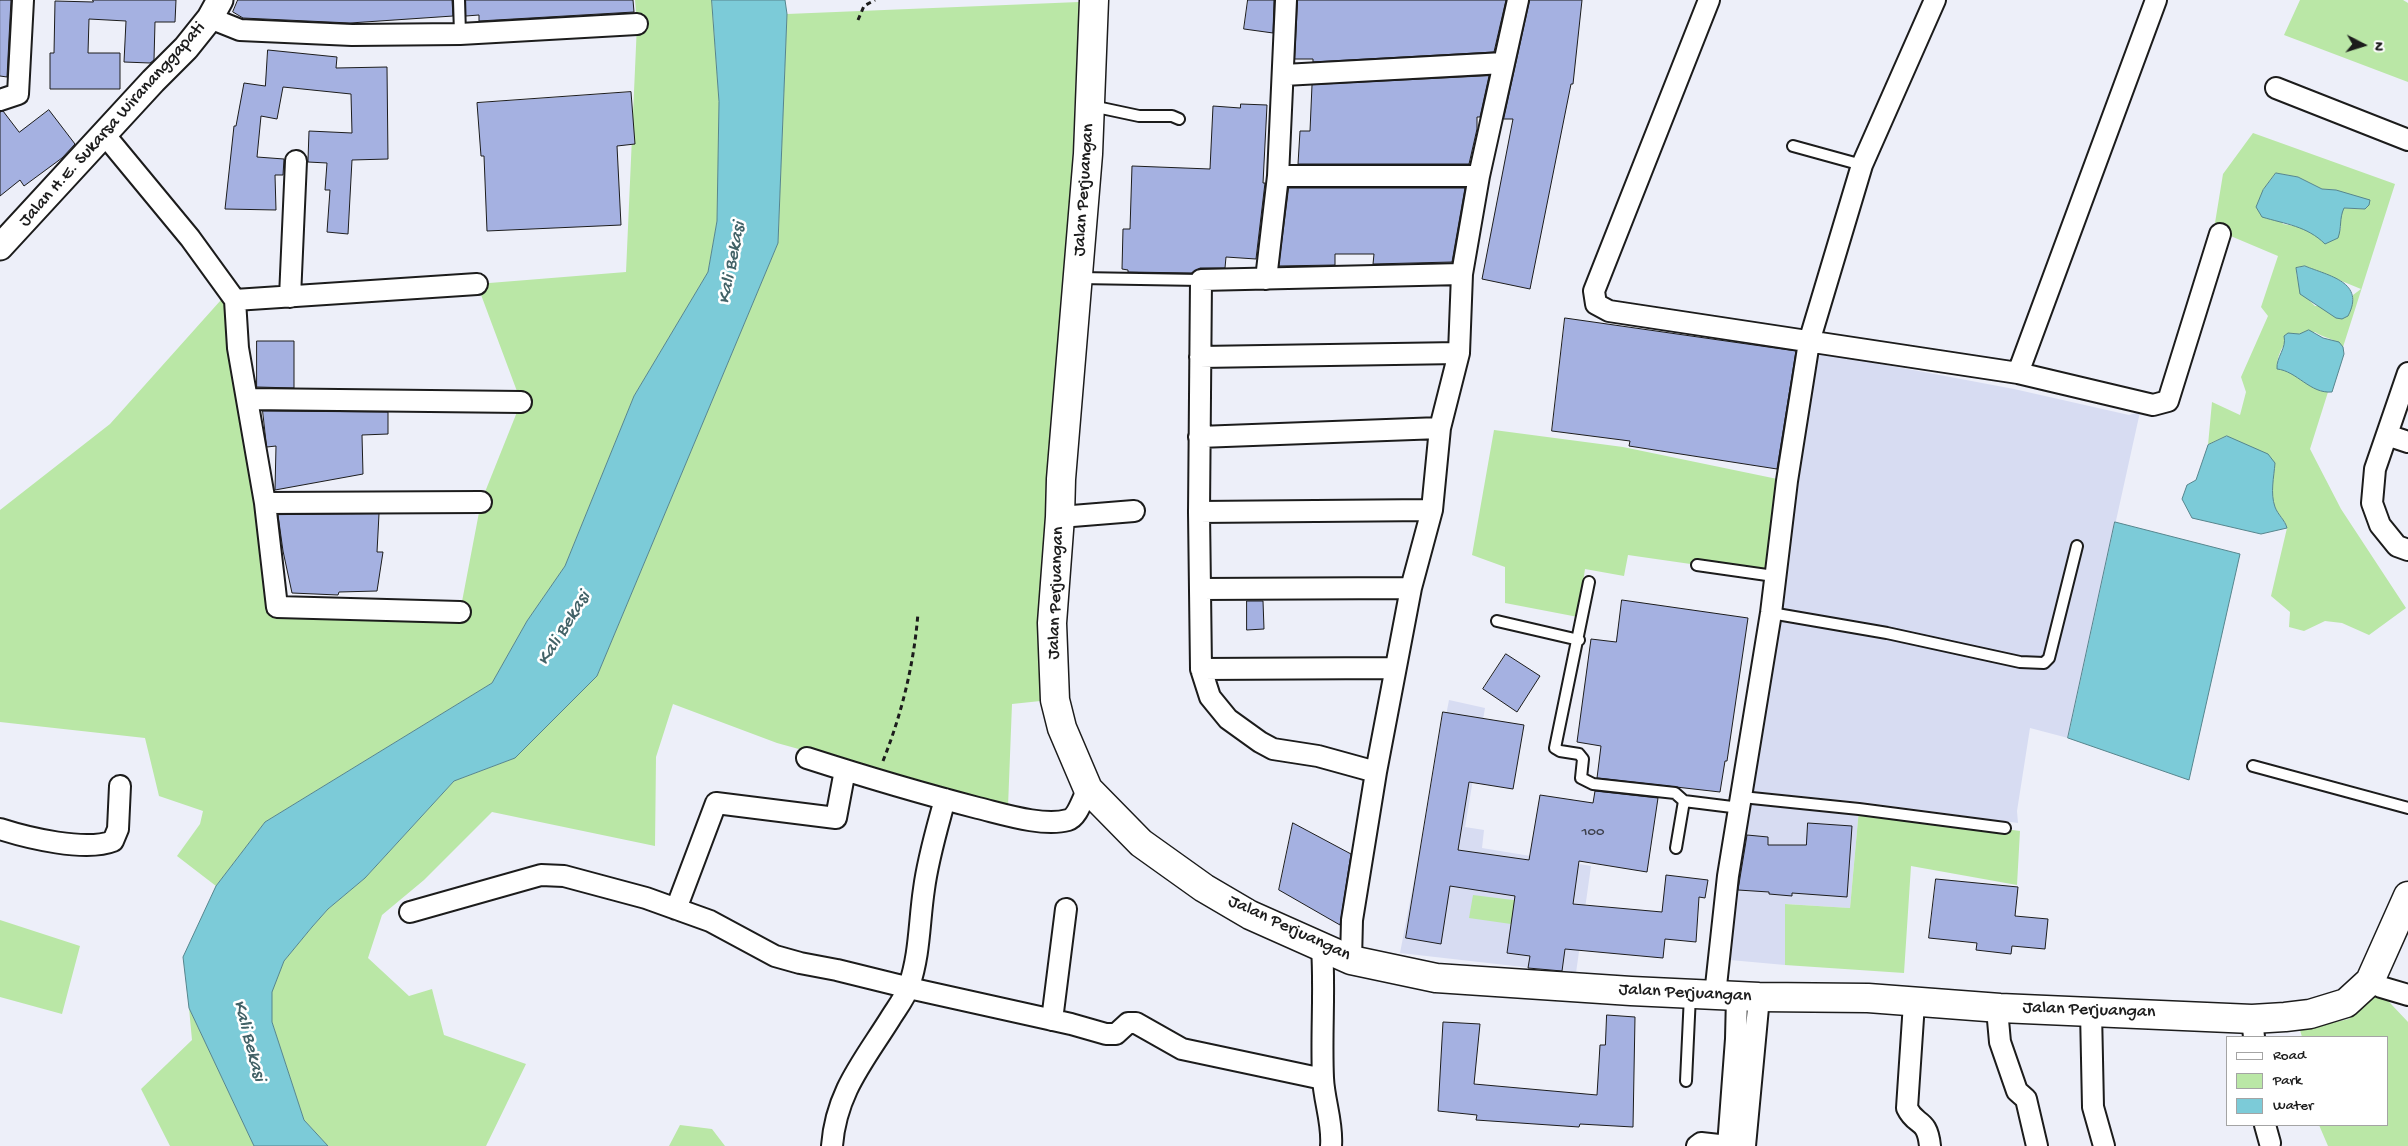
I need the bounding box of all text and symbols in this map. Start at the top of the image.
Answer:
street label: Jalan H.E. Sukarsa Wirananggapati [15,18,211,232]
north arrow [2338,20,2388,70]
text: N [2370,41,2387,52]
street label: Jalan Perjuangan [1070,123,1100,257]
water label: Kali Bekasi [714,220,752,306]
street label: Jalan Perjuangan [1044,526,1070,660]
water label: Kali Bekasi [533,588,597,670]
house number: 100 [1581,824,1605,842]
street label: Jalan Perjuangan [1224,891,1354,967]
street label: Jalan Perjuangan [1618,980,1752,1008]
water label: Kali Bekasi [226,998,270,1084]
street label: Jalan Perjuangan [2022,998,2156,1024]
legend [2226,1036,2388,1126]
text: Road [2273,1047,2306,1065]
text: Park [2273,1072,2302,1090]
text: Water [2273,1097,2313,1115]

